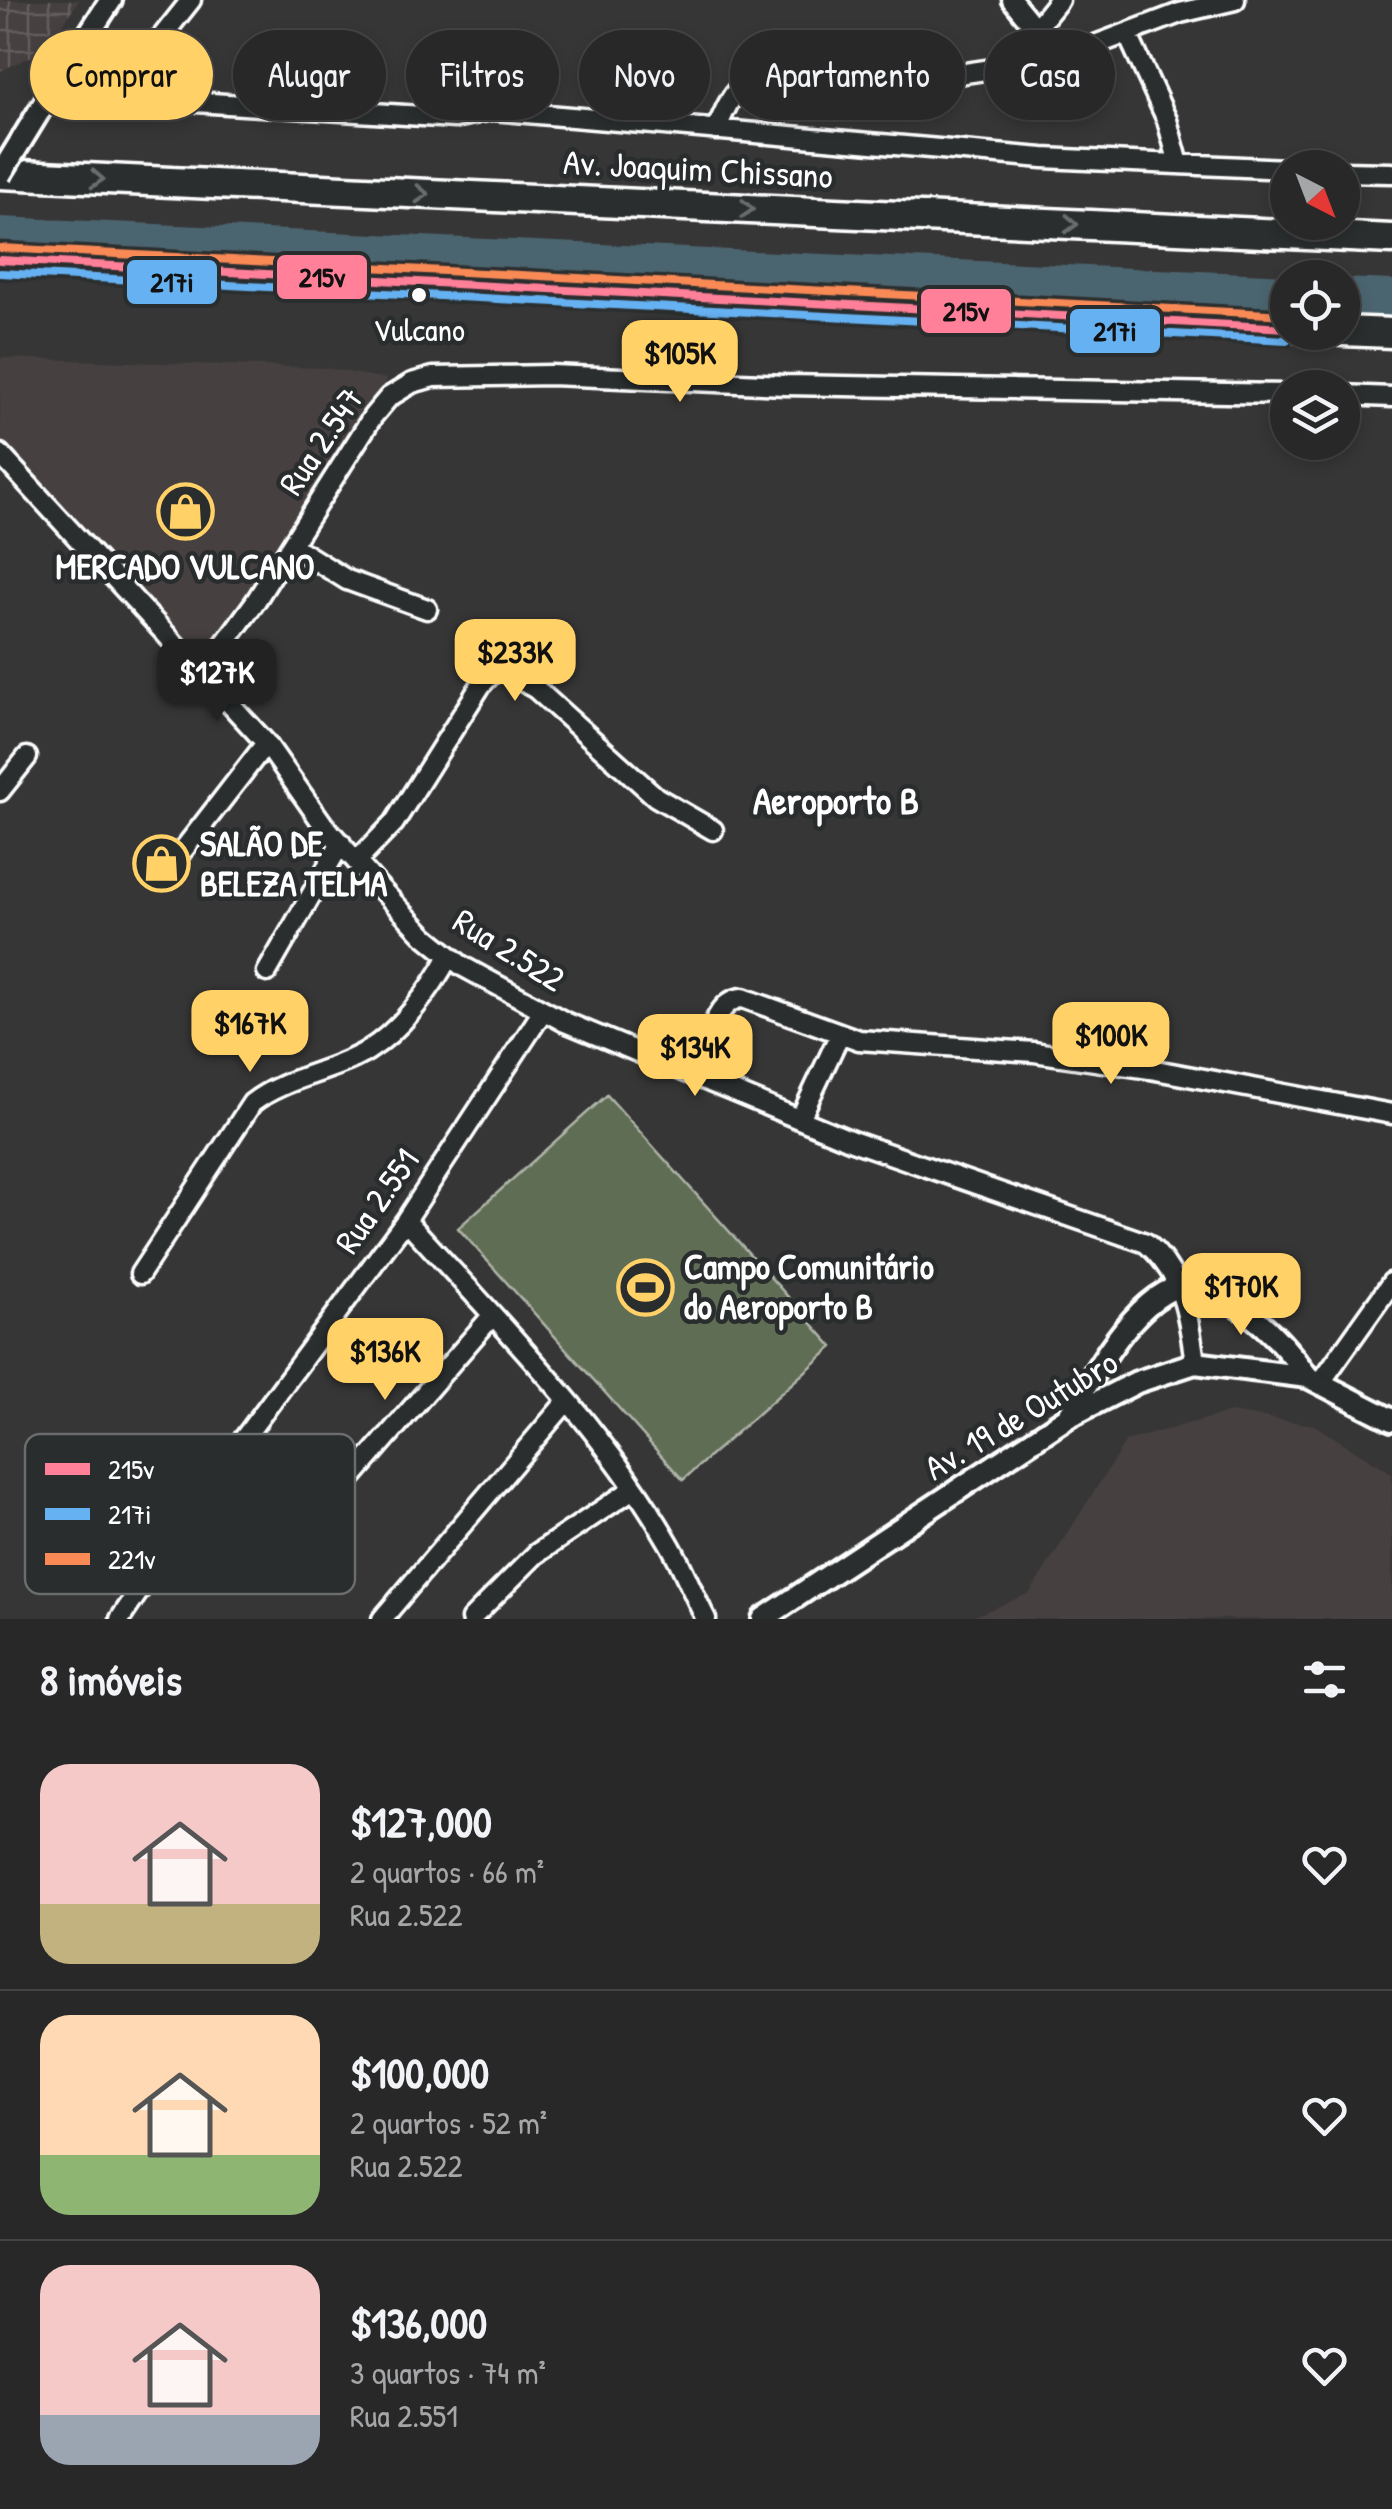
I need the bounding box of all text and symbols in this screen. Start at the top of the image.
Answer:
chip: Comprar [30,30,213,120]
chip: Alugar [233,30,386,120]
chip: Filtros [406,30,559,120]
chip: Novo [579,30,710,120]
chip: Apartamento [730,30,965,120]
chip: Casa [985,30,1115,120]
street label: Av. Joaquim Chissano [562,138,834,199]
north arrow [1270,150,1360,240]
map controls [1270,150,1360,460]
one-way arrow [90,168,106,189]
one-way arrow [415,183,431,204]
one-way arrow [739,198,755,219]
one-way arrow [1064,213,1080,234]
line badge: 215v [275,253,369,301]
line badge: 217i [125,258,219,306]
text: 215v [299,258,346,296]
button: locate [1270,260,1360,350]
text: 217i [150,263,194,301]
marker: Vulcano [409,285,429,305]
line badge: 215v [919,287,1013,335]
text: 215v [943,292,990,330]
line badge: 217i [1068,307,1162,355]
place label: Vulcano [373,308,465,351]
text: 217i [1093,312,1137,350]
pin: $105K [610,320,750,405]
text: $105K [644,331,716,374]
button: layers [1270,370,1360,460]
street label: Rua 2.547 [267,378,374,504]
shop icon: MERCADO VULCANO [155,481,215,541]
place label: MERCADO VULCANO [56,543,314,590]
pin: $233K [445,619,585,704]
text: $233K [477,630,553,673]
pin: $127K [147,639,287,724]
text: $127K [179,650,255,693]
district label: Aeroporto B [753,774,919,827]
place label: SALÃO DE BELEZA TELMA [200,820,387,907]
shop icon: SALÃO DE BELEZA TELMA [131,834,191,894]
street label: Rua 2.522 [445,897,574,1002]
pin: $167K [180,990,320,1075]
text: $167K [213,1001,287,1044]
pin: $100K [1041,1002,1181,1087]
text: $100K [1074,1013,1148,1056]
pin: $134K [625,1014,765,1099]
text: $134K [660,1025,730,1068]
street label: Rua 2.551 [324,1139,430,1262]
place label: Campo Comunitário do Aeroporto B [684,1243,934,1331]
pin: $170K [1171,1253,1311,1338]
sports icon: Campo Comunitário do Aeroporto B [615,1257,675,1317]
text: $170K [1204,1264,1278,1307]
pin: $136K [315,1318,455,1403]
text: $136K [349,1329,421,1372]
street label: Av. 19 de Outubro [915,1338,1126,1491]
legend [25,1434,355,1594]
text: 215v [108,1450,154,1488]
text: 217i [108,1495,151,1533]
text: 221v [108,1540,156,1578]
text: 8 imóveis [40,1651,182,1708]
icon: filters [1297,1652,1352,1707]
text: $127,000 [350,1793,492,1850]
icon: home [120,1804,240,1924]
icon: heart [1297,1837,1352,1892]
text: 2 quartos · 66 m² [350,1850,544,1893]
text: Rua 2.522 [350,1893,463,1936]
text: $100,000 [350,2044,489,2101]
icon: home [120,2055,240,2175]
icon: heart [1297,2088,1352,2143]
text: 2 quartos · 52 m² [350,2101,547,2144]
text: Rua 2.522 [350,2144,463,2187]
text: $136,000 [350,2294,487,2351]
icon: home [120,2305,240,2425]
icon: heart [1297,2338,1352,2393]
text: 3 quartos · 74 m² [350,2351,546,2394]
text: Rua 2.551 [350,2394,458,2437]

